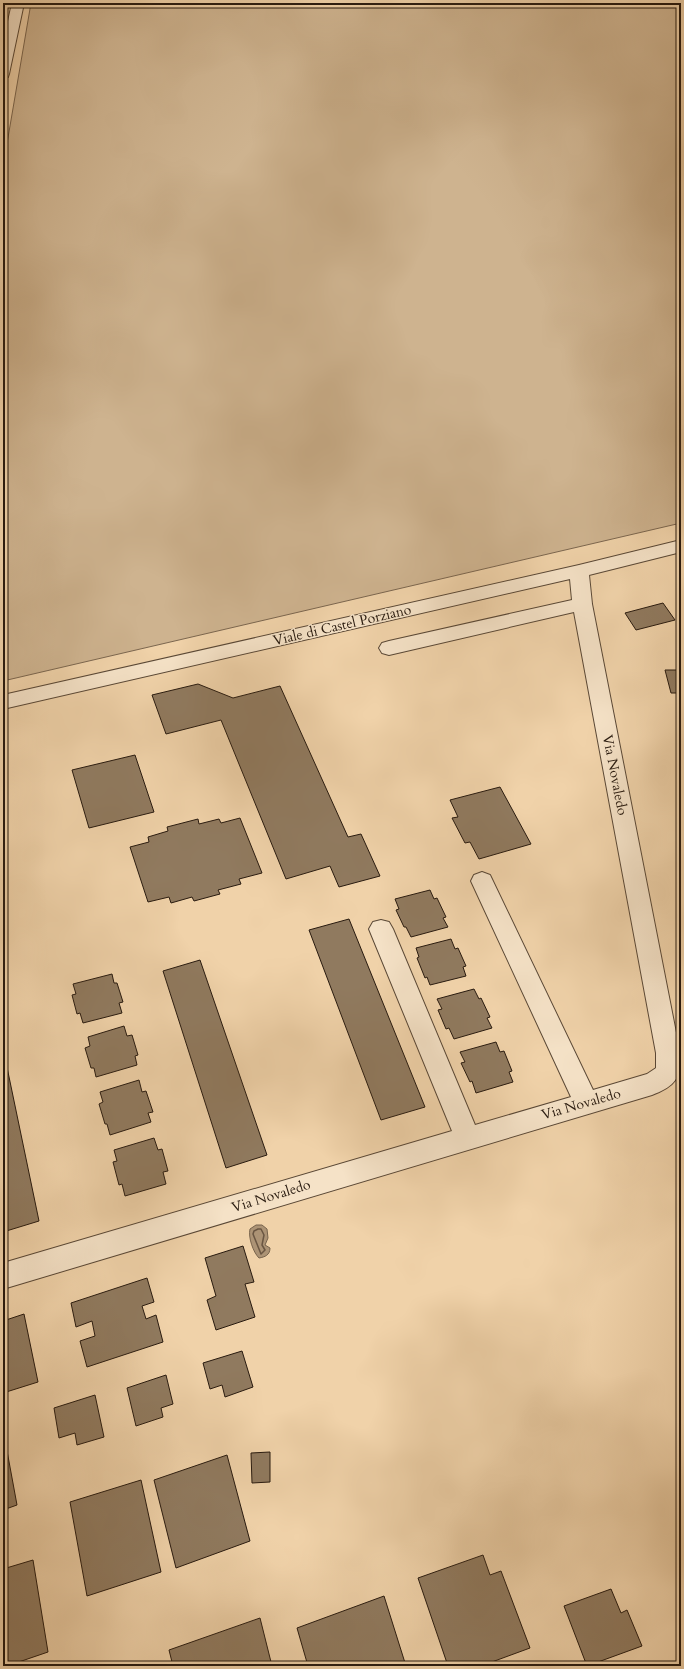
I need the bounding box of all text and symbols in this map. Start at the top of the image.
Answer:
street label: Viale di Castel Porziano [271,600,413,650]
street label: Via Novaledo [598,733,632,817]
street label: Via Novaledo [539,1084,623,1124]
street label: Via Novaledo [229,1175,313,1217]

